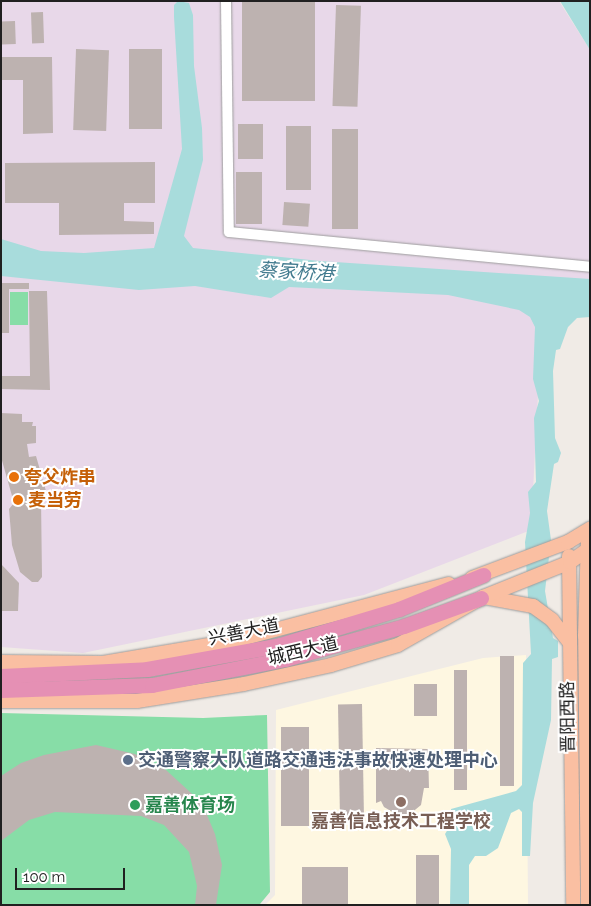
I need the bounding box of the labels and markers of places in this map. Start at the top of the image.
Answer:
place label: 夸父炸串 [24,466,96,488]
marker: 夸父炸串 [8,471,20,483]
place label: 麦当劳 [28,489,82,511]
marker: 麦当劳 [12,494,24,506]
place label: 交通警察大队道路交通违法事故快速处理中心 [138,749,498,771]
marker: 交通警察大队道路交通违法事故快速处理中心 [122,754,134,766]
place label: 嘉善体育场 [145,794,235,816]
marker: 嘉善信息技术工程学校 [395,796,407,808]
marker: 嘉善体育场 [129,799,141,811]
place label: 嘉善信息技术工程学校 [311,810,491,832]

